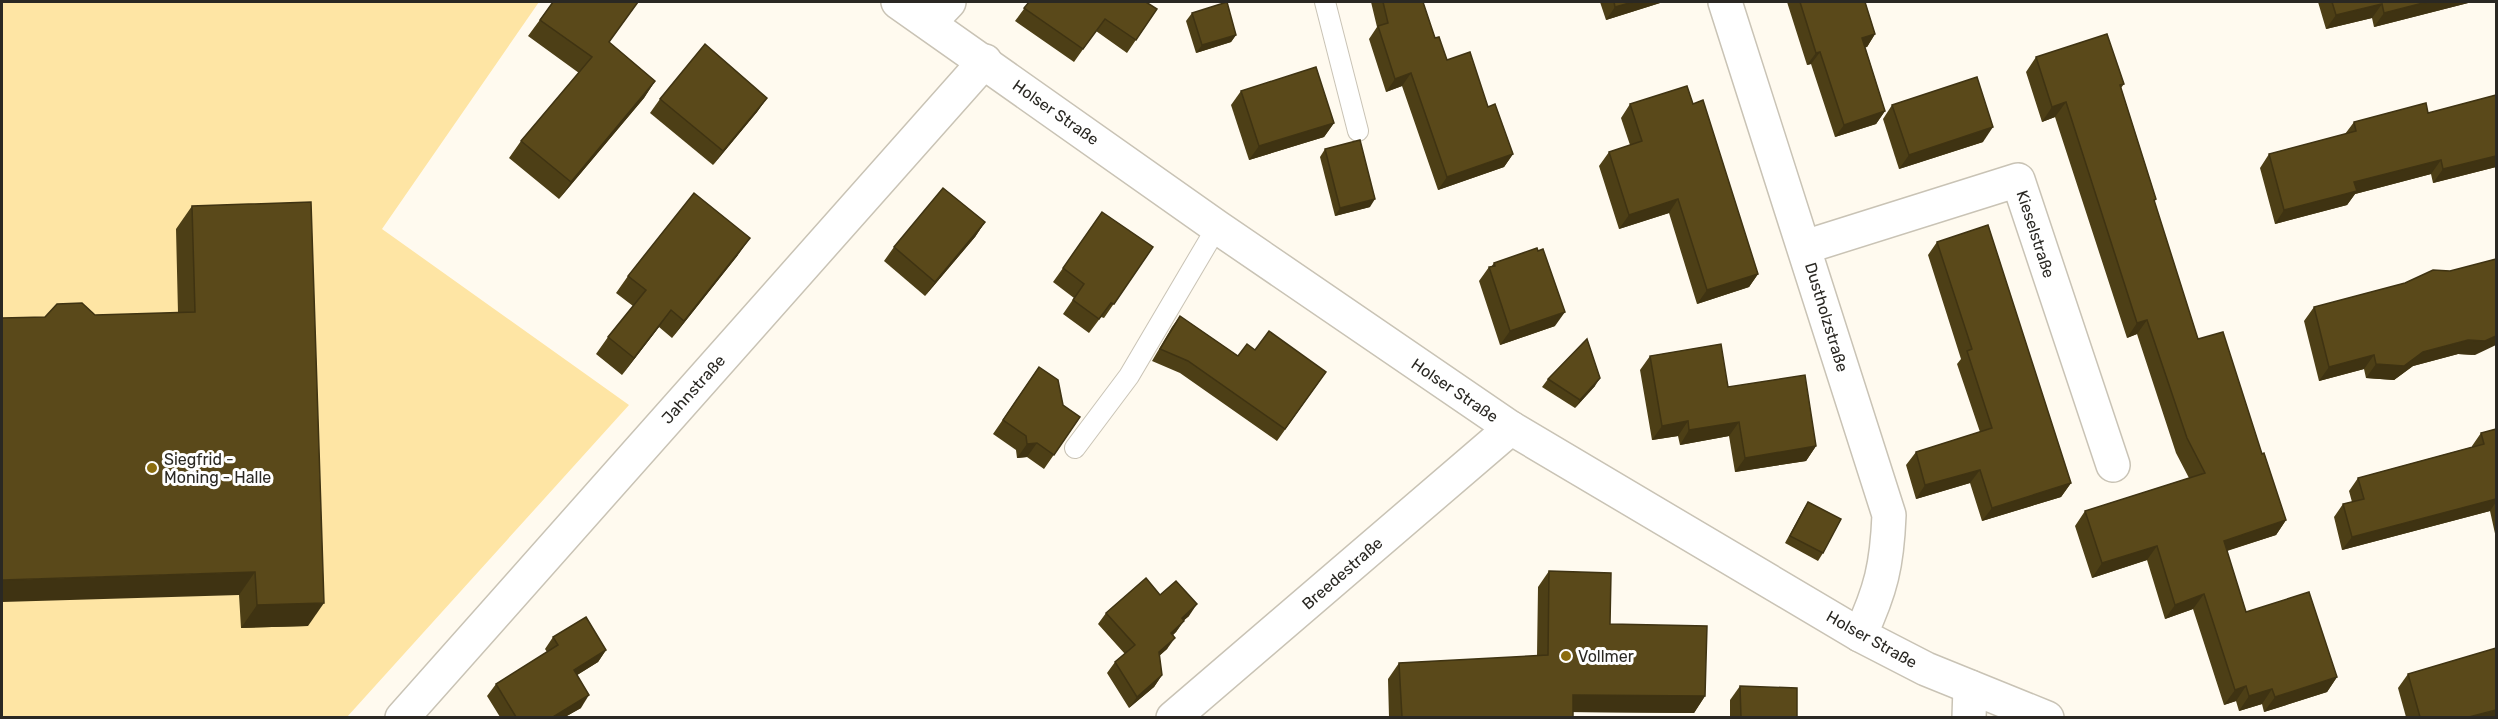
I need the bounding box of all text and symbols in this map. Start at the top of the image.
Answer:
street label: Holser Straße [1009,76,1102,149]
street label: Kieselstraße [2012,188,2059,280]
street label: Dustholzstraße [1801,260,1852,374]
street label: Jahnstraße [658,351,729,428]
street label: Holser Straße [1408,354,1502,426]
place label: Siegfrid - Moning - Halle [164,450,271,487]
marker: Siegfrid - Moning - Halle [145,461,159,475]
street label: Breedestraße [1298,533,1387,614]
street label: Holser Straße [1823,607,1920,672]
place label: Vollmer [1578,647,1634,666]
marker: Vollmer [1559,649,1573,663]

